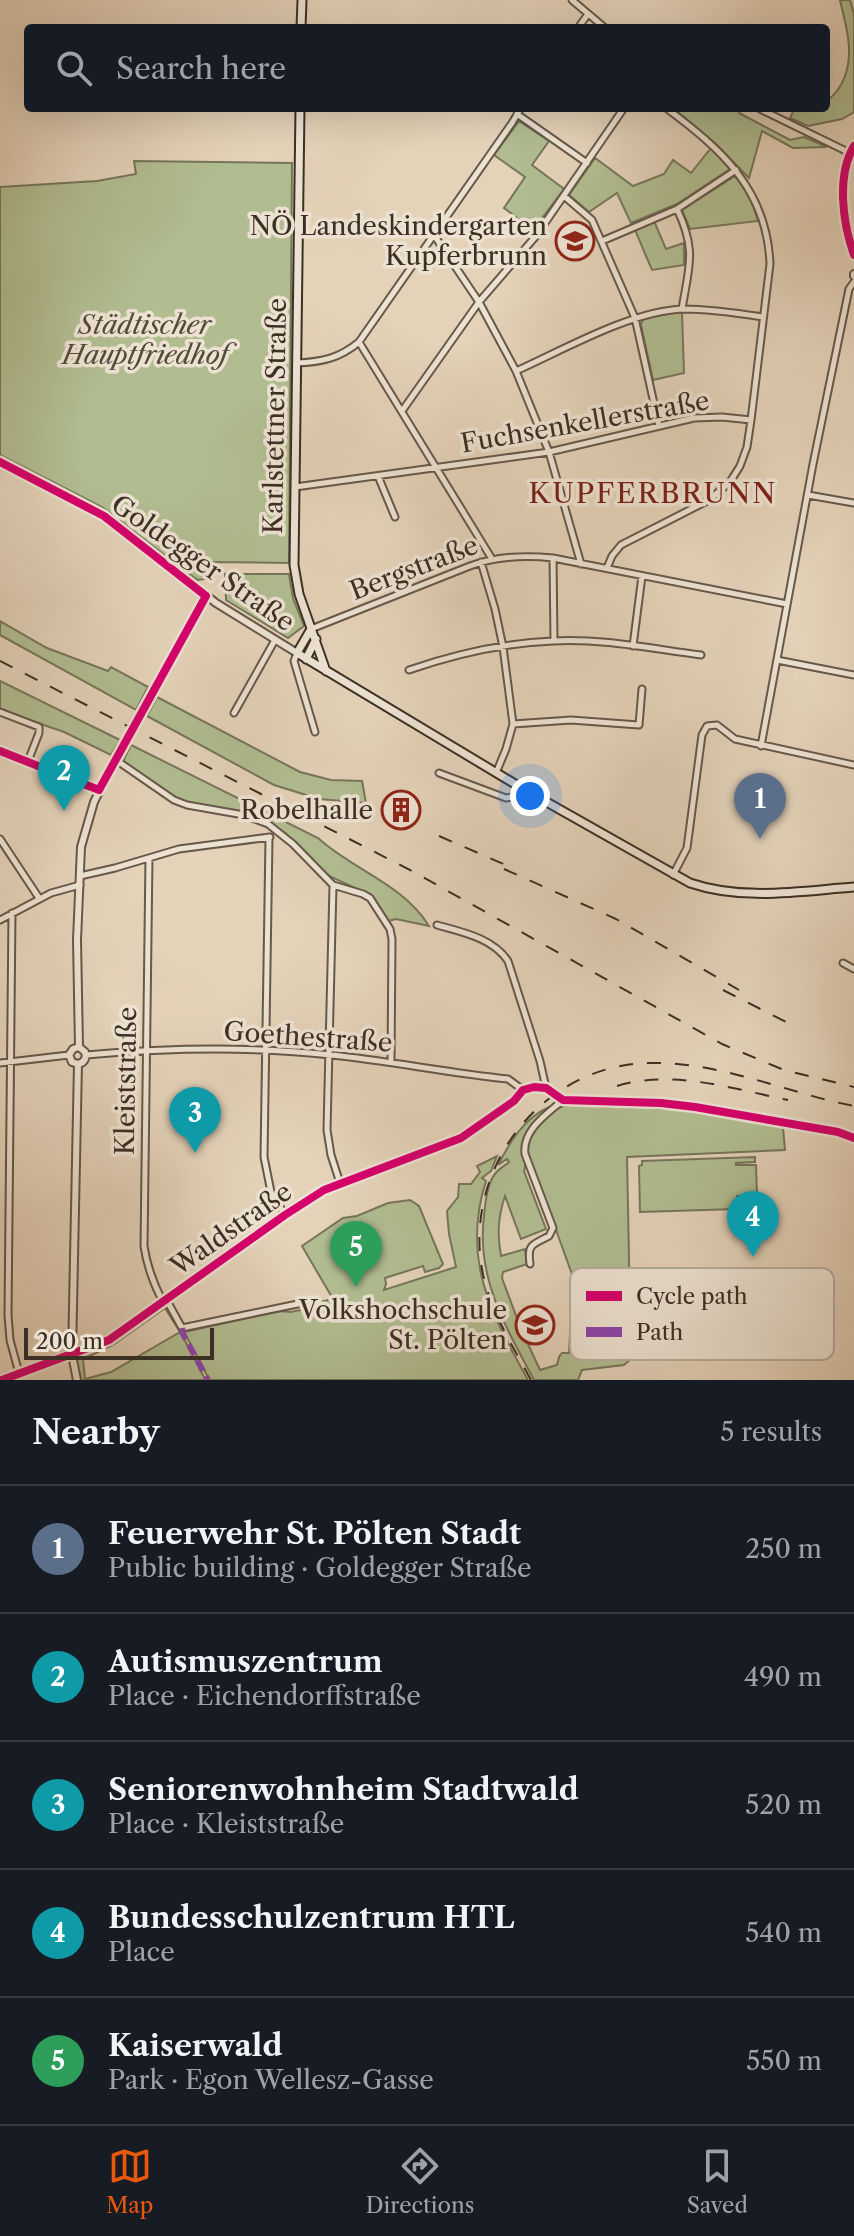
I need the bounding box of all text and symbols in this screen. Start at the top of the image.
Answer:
search box [24,24,830,112]
icon: search [52,46,96,90]
text: Search here [116,50,286,87]
place label: NÖ Landeskindergarten Kupferbrunn [250,210,547,272]
school or university icon: NÖ Landeskindergarten Kupferbrunn [554,220,596,262]
street label: Karlstettner Straße [257,298,293,534]
park label: Städtischer Hauptfriedhof [60,309,238,371]
street label: Fuchsenkellerstraße [458,384,712,460]
district label: KUPFERBRUNN [529,476,777,510]
street label: Goldegger Straße [105,488,301,638]
street label: Bergstraße [345,529,483,607]
pin: 2 [38,745,90,811]
pin: 1 [734,773,786,839]
your location [510,776,550,816]
building icon: Robelhalle [380,789,422,831]
place label: Robelhalle [240,794,373,826]
street label: Kleiststraße [109,1007,143,1155]
street label: Goethestraße [223,1015,393,1059]
pin: 3 [169,1087,221,1153]
street label: Waldstraße [163,1175,298,1283]
pin: 4 [727,1191,779,1257]
pin: 5 [330,1221,382,1287]
legend [570,1268,834,1360]
text: Cycle path [636,1283,748,1310]
place label: Volkshochschule St. Pölten [298,1294,507,1356]
school or university icon: Volkshochschule St. Pölten [514,1304,556,1346]
text: Path [636,1319,684,1346]
scale bar [24,1324,214,1360]
text: 200 m [36,1328,103,1355]
text: Nearby [32,1411,160,1453]
text: 5 results [720,1416,822,1448]
text: Feuerwehr St. Pölten Stadt [108,1515,521,1552]
text: 1 [52,1533,64,1565]
text: 250 m [745,1533,822,1565]
text: Public building · Goldegger Straße [108,1552,531,1584]
text: Autismuszentrum [108,1643,383,1680]
text: 2 [50,1661,66,1693]
text: 490 m [744,1661,822,1693]
text: Place · Eichendorffstraße [108,1680,421,1712]
text: Seniorenwohnheim Stadtwald [108,1771,579,1808]
text: 3 [51,1789,65,1821]
text: 520 m [745,1789,822,1821]
text: Place · Kleiststraße [108,1808,344,1840]
text: Bundesschulzentrum HTL [108,1899,515,1936]
text: 4 [50,1917,66,1949]
text: 540 m [745,1917,822,1949]
text: Place [108,1936,175,1968]
text: Kaiserwald [108,2027,282,2064]
text: 5 [51,2045,65,2077]
text: 550 m [746,2045,822,2077]
text: Park · Egon Wellesz-Gasse [108,2064,434,2096]
tab: Map [106,2144,153,2219]
tab: Directions [366,2144,474,2219]
tab: Saved [687,2144,748,2219]

